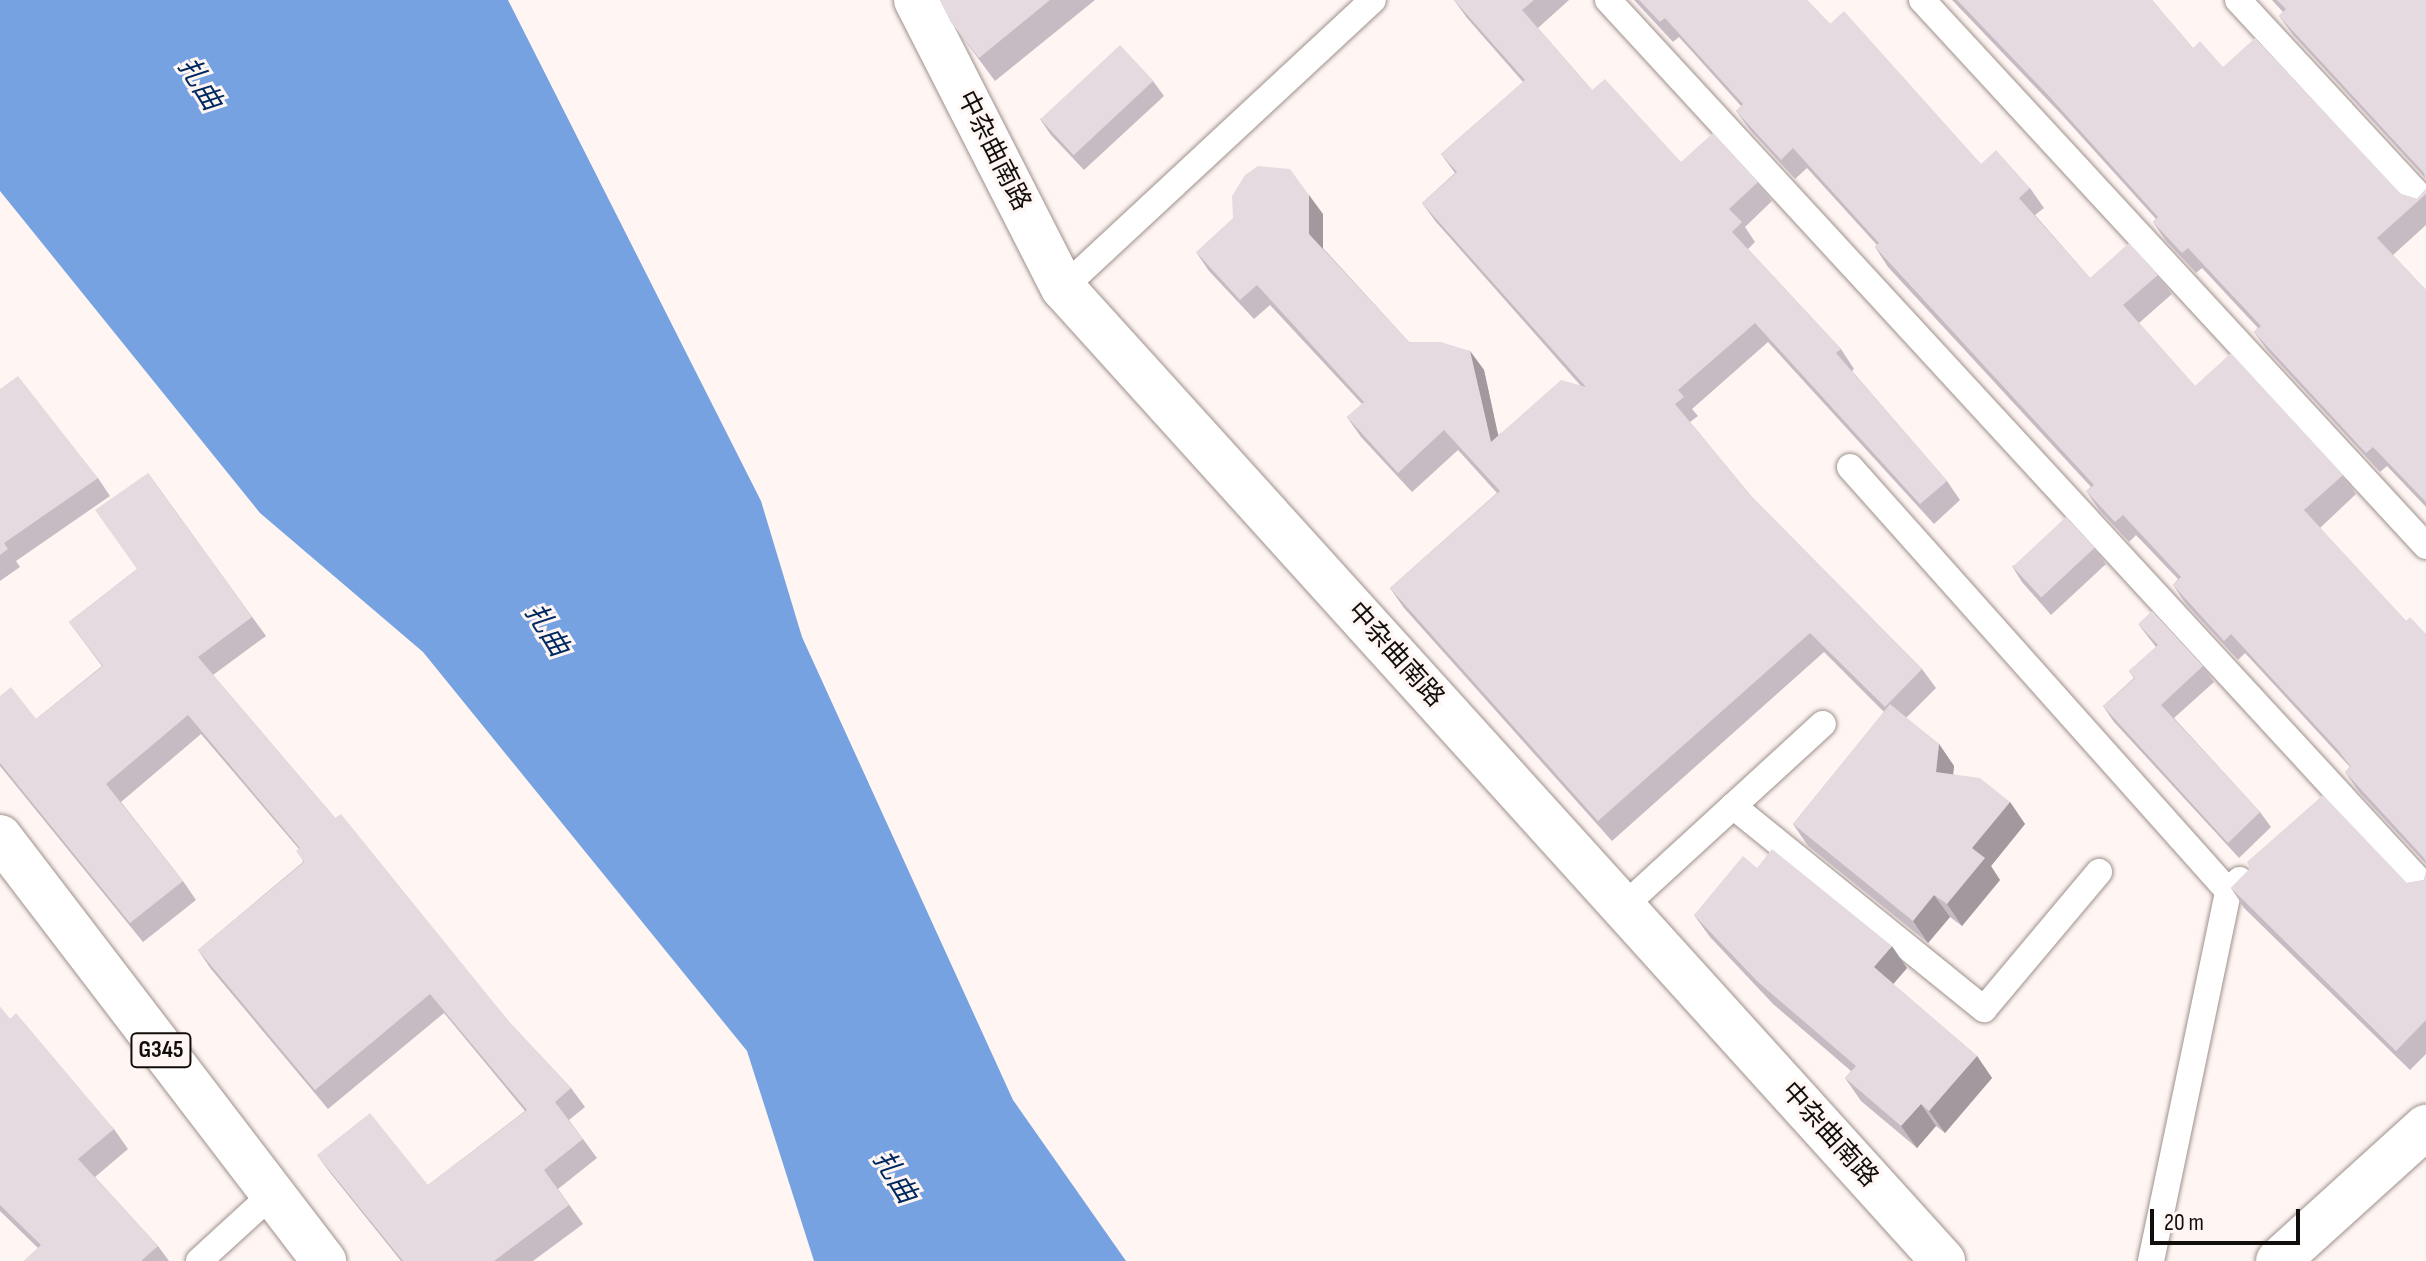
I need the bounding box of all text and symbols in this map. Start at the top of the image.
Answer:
water label: 扎曲 [170,51,228,117]
street label: 中杂曲南路 [950,86,1036,216]
street label: 中杂曲南路 [1340,596,1450,714]
water label: 扎曲 [517,597,575,663]
road number: G345 [129,1030,193,1070]
street label: 中杂曲南路 [1774,1076,1884,1194]
water label: 扎曲 [865,1144,923,1210]
scale bar [2154,1193,2304,1243]
text: 20 m [2164,1208,2204,1237]

